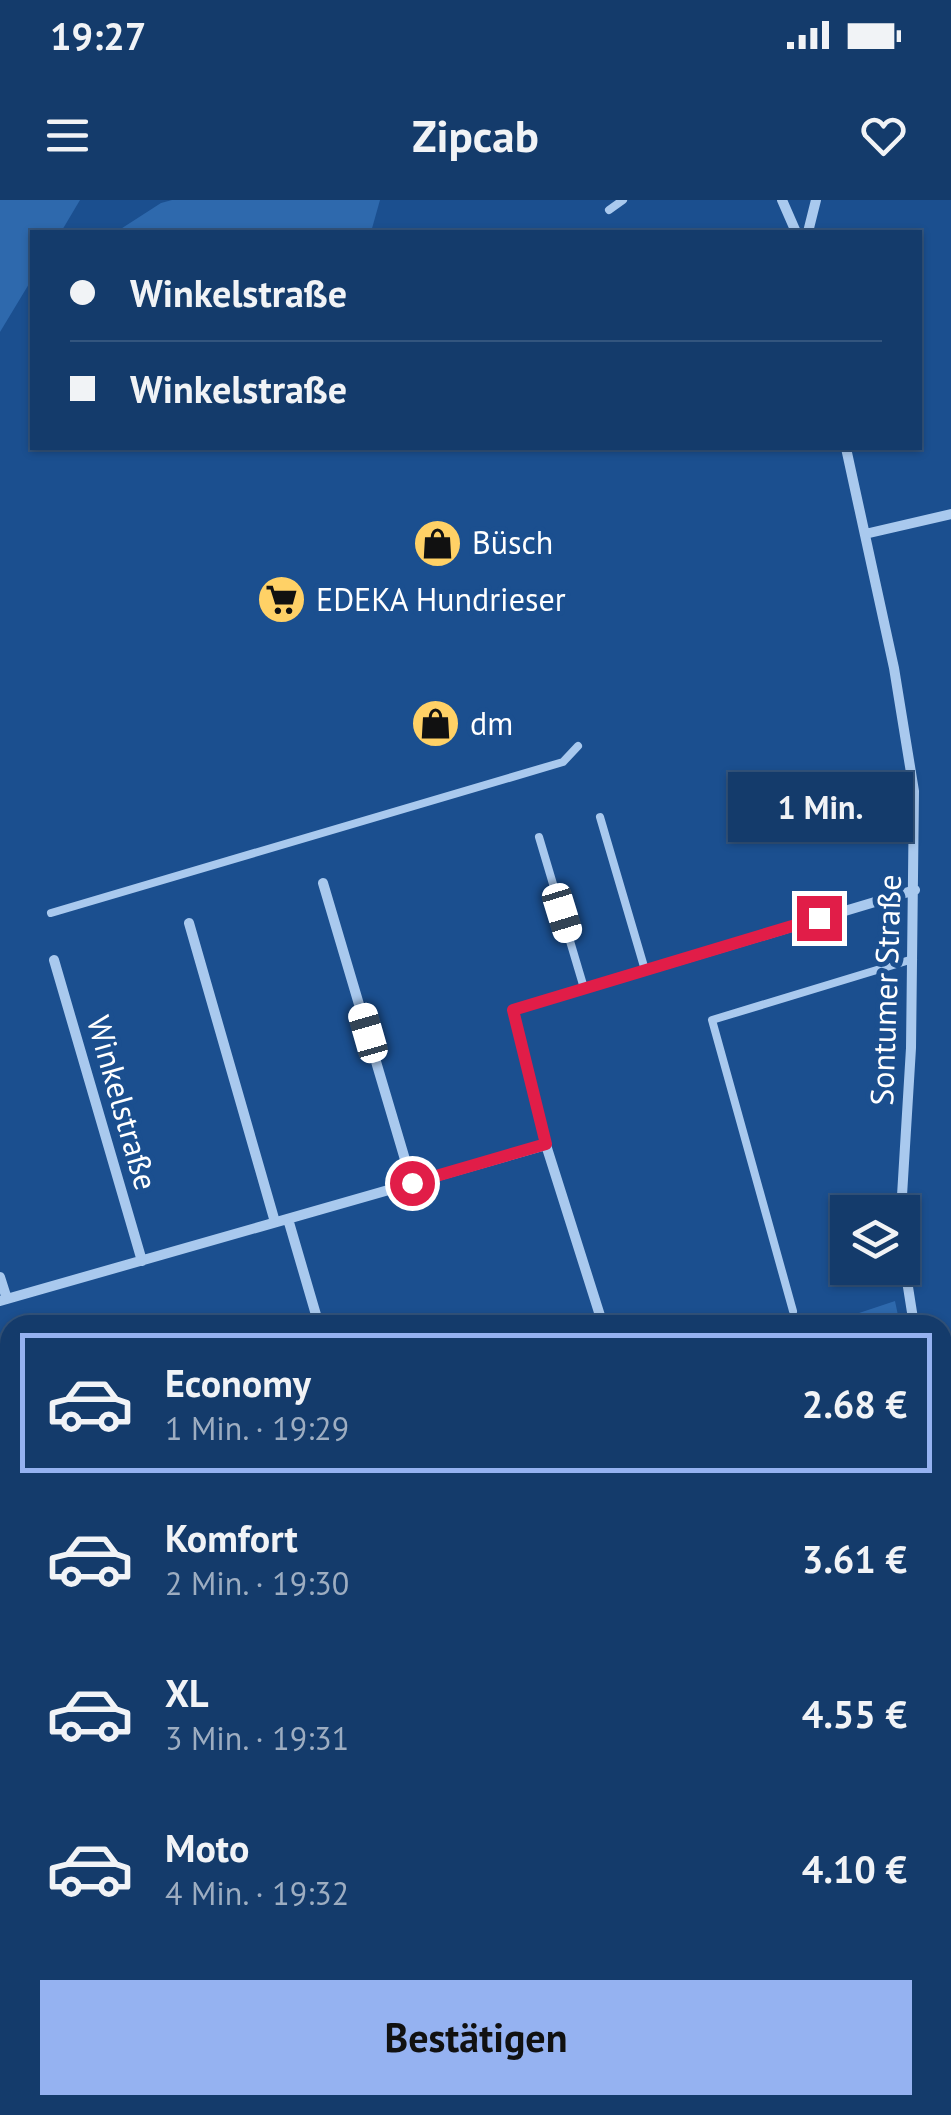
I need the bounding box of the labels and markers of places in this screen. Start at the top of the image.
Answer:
shop icon: Büsch [411,517,463,569]
place label: Büsch [472,521,553,563]
supermarket icon: EDEKA Hundrieser [255,574,307,626]
place label: EDEKA Hundrieser [316,578,566,620]
shop icon: dm [409,698,461,750]
place label: dm [470,702,513,744]

